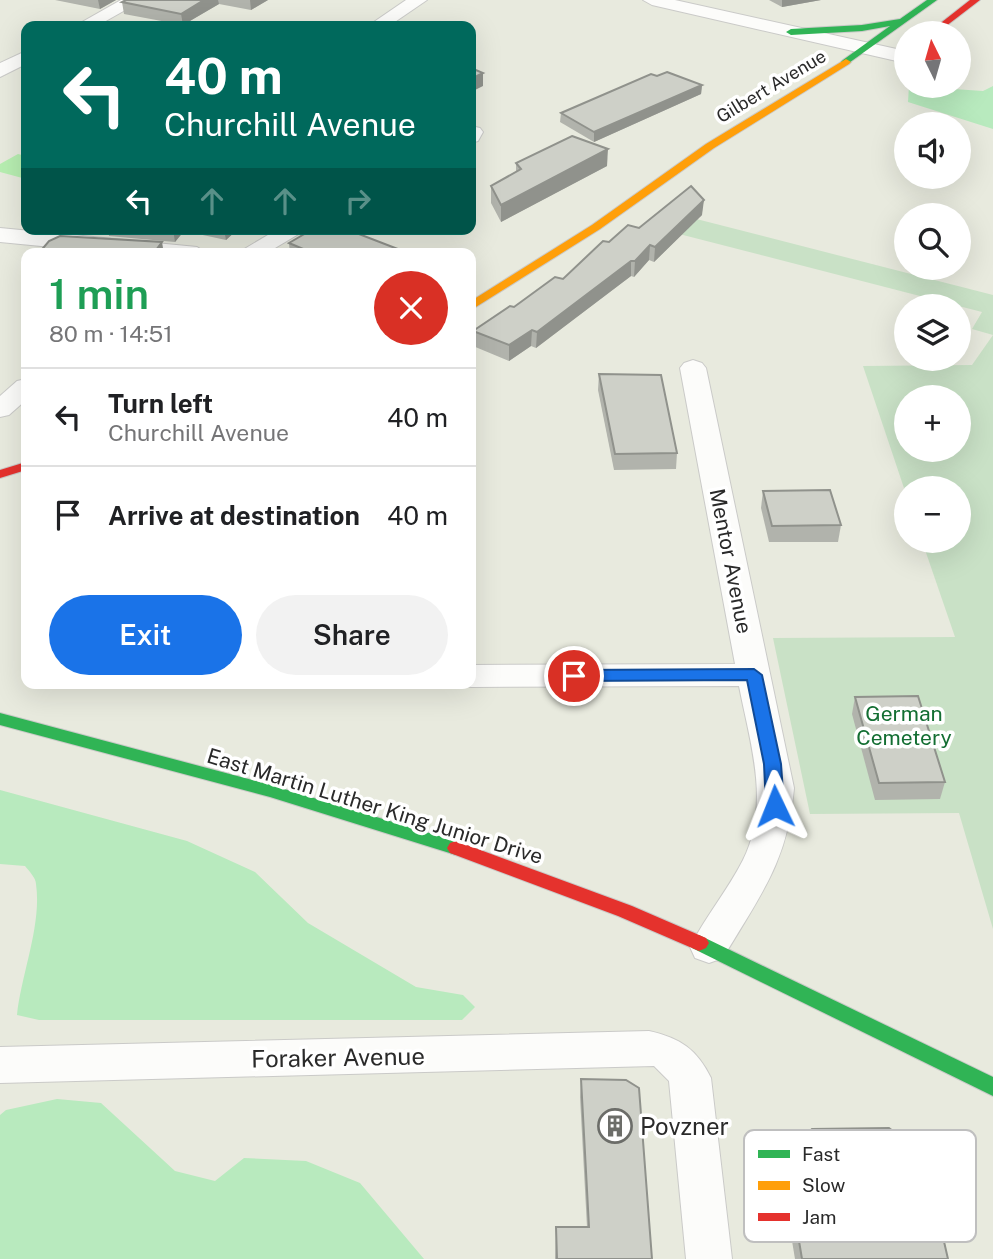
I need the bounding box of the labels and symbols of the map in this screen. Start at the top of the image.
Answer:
north arrow [894,21,971,98]
street label: Gilbert Avenue [712,45,830,127]
street label: Mentor Avenue [705,486,757,636]
pin [544,646,604,706]
park label: German Cemetery [856,701,952,750]
street label: East Martin Luther King Junior Drive [204,743,546,869]
position arrow [738,769,812,843]
street label: Foraker Avenue [251,1041,425,1073]
building icon: Povzner [596,1107,634,1145]
place label: Povzner [640,1112,729,1140]
legend [744,1130,976,1242]
text: Fast [802,1143,840,1165]
text: Slow [802,1174,846,1196]
text: Jam [802,1206,836,1228]

